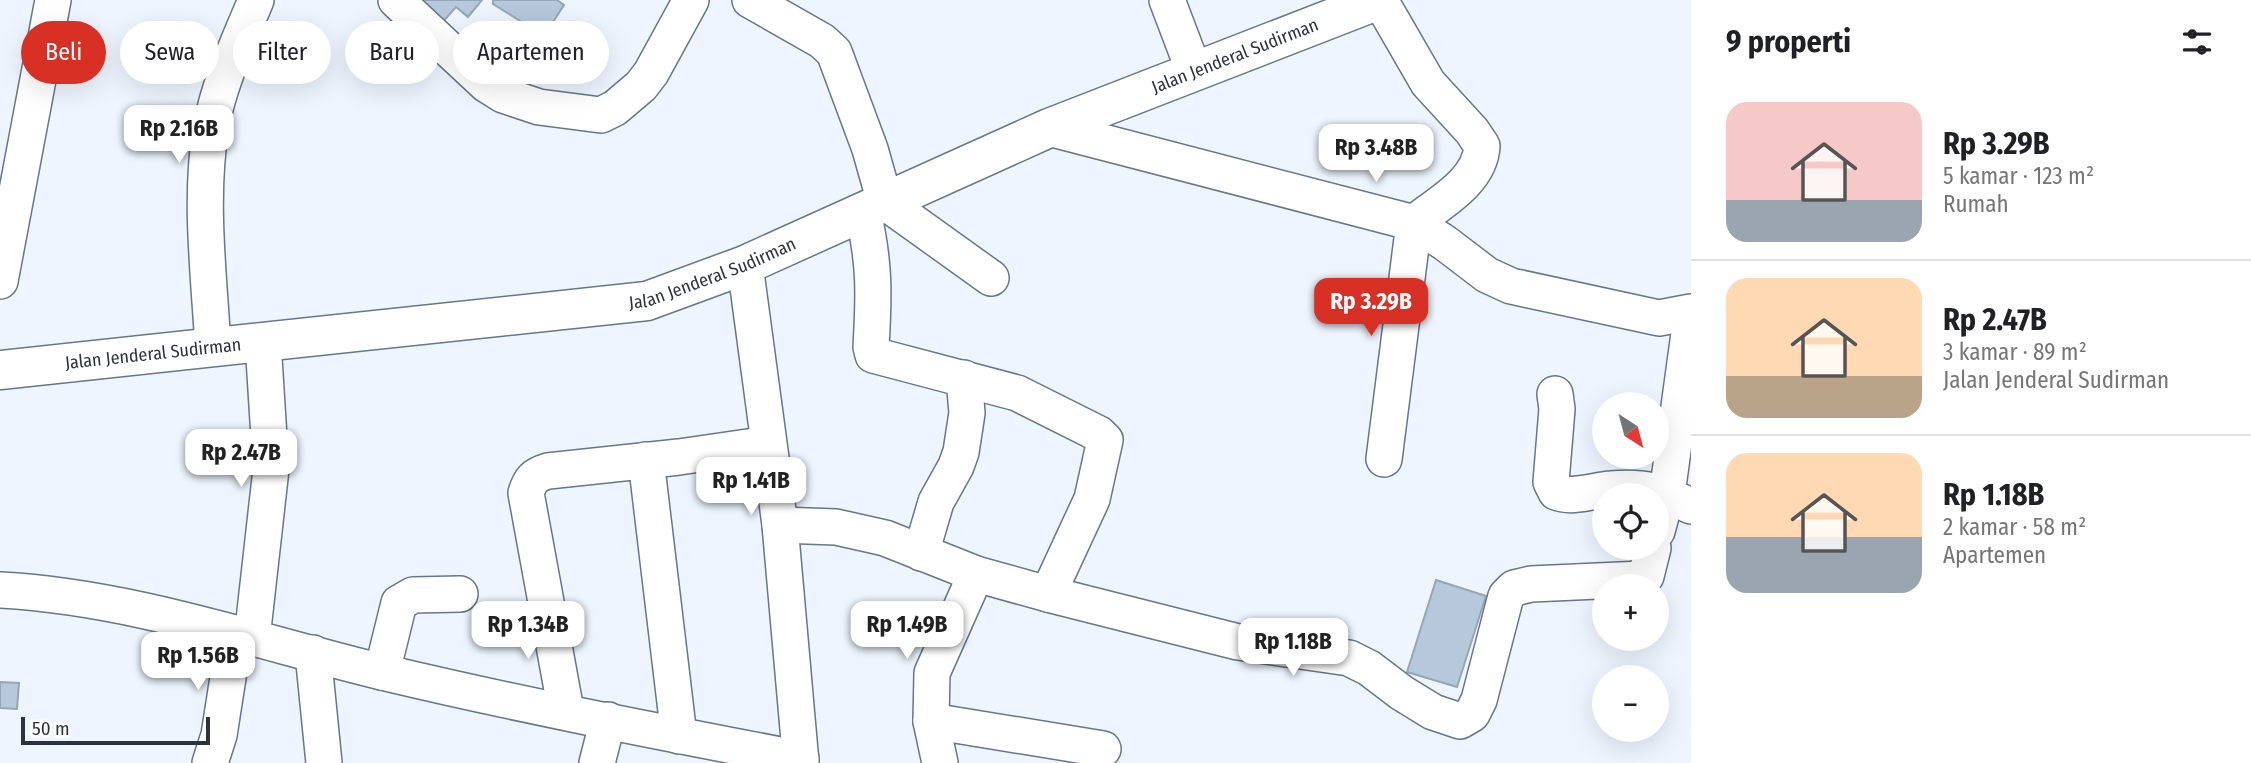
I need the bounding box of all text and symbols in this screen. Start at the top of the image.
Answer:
street label: Jalan Jenderal Sudirman [1148,14,1322,98]
chip: Beli [21,21,106,84]
chip: Sewa [120,21,219,84]
chip: Filter [233,21,331,84]
chip: Baru [345,21,439,84]
chip: Apartemen [453,21,609,84]
icon: filters [2178,23,2216,61]
text: 9 properti [1726,24,1851,60]
pin: Rp 2.16B [107,106,251,165]
text: Rp 2.16B [140,114,218,142]
pin: Rp 3.48B [1304,124,1448,184]
text: Rp 3.29B [1943,126,2049,162]
icon: home [1782,130,1866,214]
text: Rp 3.48B [1335,133,1417,161]
text: 5 kamar · 123 m² [1943,162,2094,190]
text: Rumah [1943,190,2009,218]
street label: Jalan Jenderal Sudirman [628,233,799,314]
pin: Rp 3.29B [1299,278,1443,338]
text: Rp 3.29B [1330,287,1412,315]
text: Rp 2.47B [1943,302,2047,338]
icon: home [1782,306,1866,390]
street label: Jalan Jenderal Sudirman [64,333,242,374]
text: 3 kamar · 89 m² [1943,338,2087,366]
text: Jalan Jenderal Sudirman [1943,366,2169,394]
north arrow [1592,392,1670,469]
map controls [1592,392,1669,742]
pin: Rp 2.47B [169,430,313,489]
text: Rp 2.47B [201,438,281,466]
pin: Rp 1.41B [679,458,823,517]
text: Rp 1.41B [712,466,790,494]
text: Rp 1.18B [1943,477,2044,513]
icon: home [1782,481,1866,565]
button: locate [1592,483,1669,560]
text: 2 kamar · 58 m² [1943,513,2086,541]
text: Apartemen [1943,541,2046,569]
button: + [1592,574,1669,651]
pin: Rp 1.34B [456,602,600,661]
pin: Rp 1.49B [835,602,979,661]
text: Rp 1.34B [487,610,569,638]
text: Rp 1.49B [867,610,947,638]
pin: Rp 1.18B [1221,618,1365,678]
text: Rp 1.18B [1254,627,1332,655]
pin: Rp 1.56B [126,632,270,692]
text: Rp 1.56B [157,641,239,669]
button: − [1592,665,1669,742]
scale bar [21,714,210,746]
text: 50 m [32,717,70,740]

